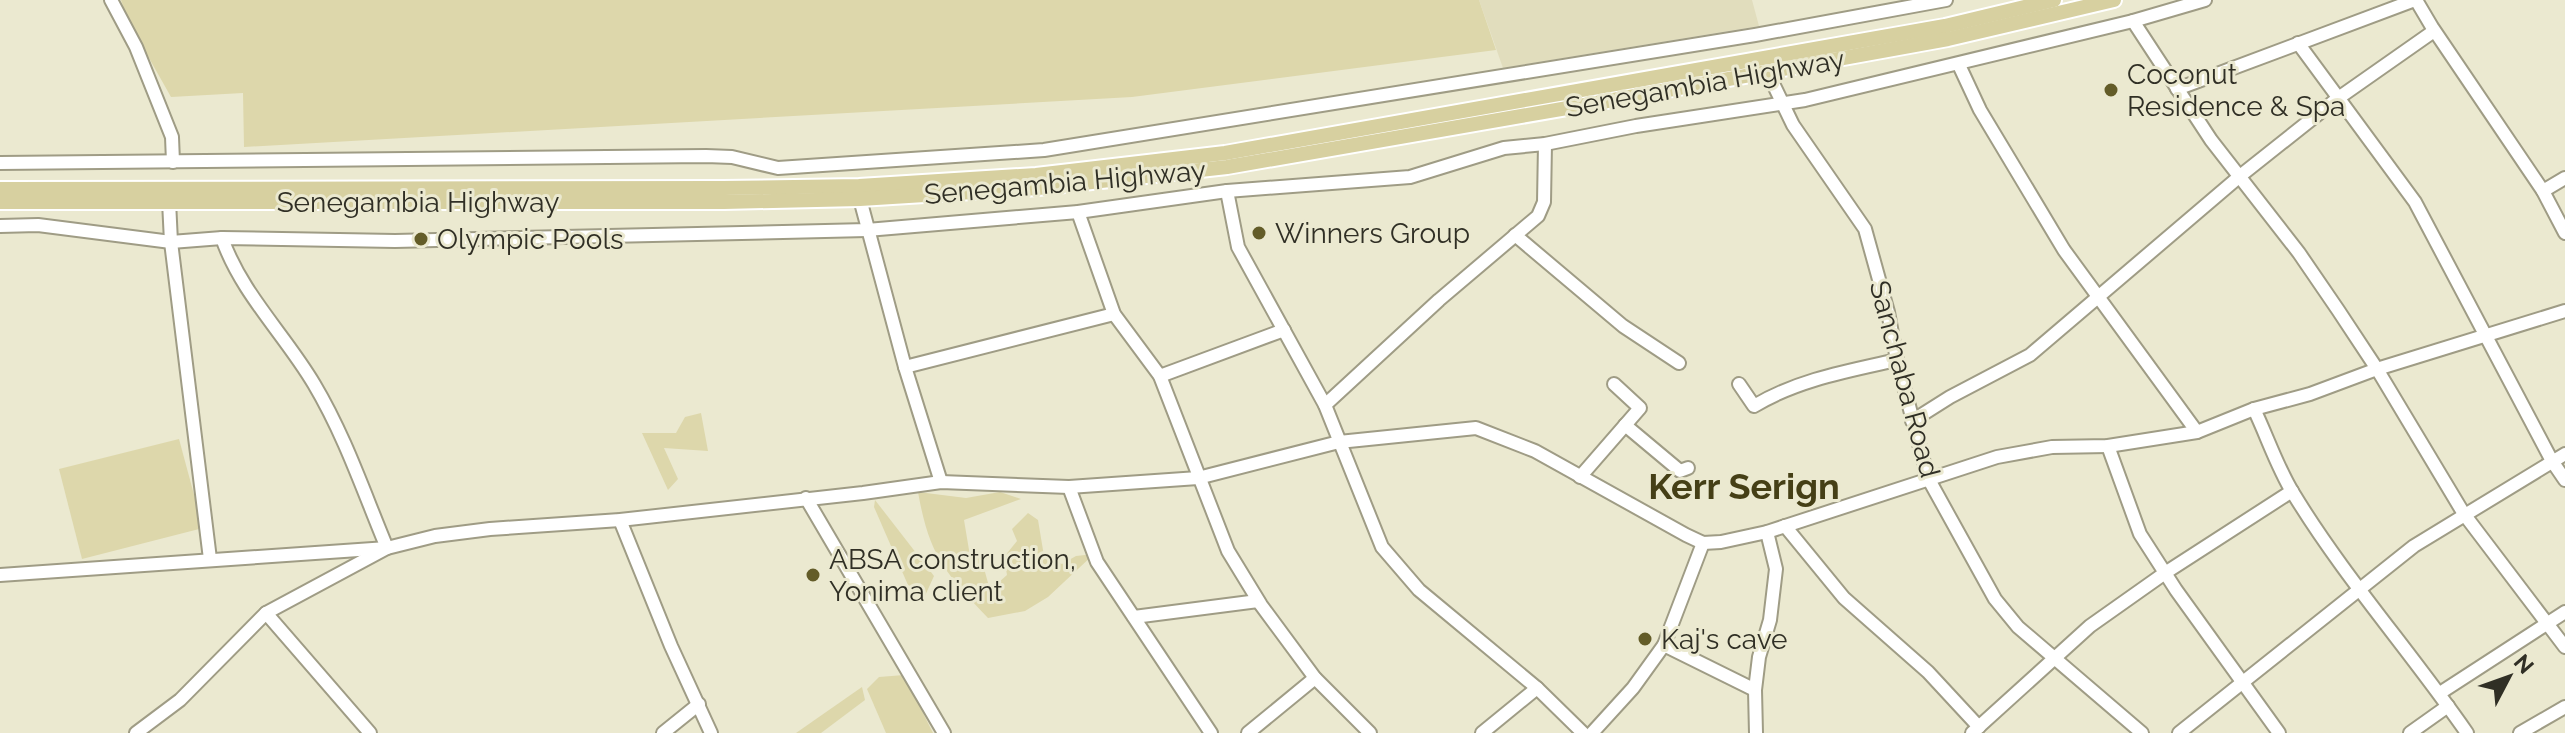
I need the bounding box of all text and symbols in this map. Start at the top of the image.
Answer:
street label: Senegambia Highway [1563,43,1847,124]
place label: Coconut Residence & Spa [2127,58,2345,123]
marker: Coconut Residence & Spa [2102,81,2120,99]
street label: Senegambia Highway [923,154,1207,211]
street label: Senegambia Highway [277,186,559,219]
place label: Winners Group [1275,217,1470,250]
place label: Olympic Pools [437,223,624,256]
marker: Winners Group [1250,224,1268,242]
marker: Olympic Pools [412,230,430,248]
street label: Sanchaba Road [1862,277,1947,481]
district label: Kerr Serign [1648,465,1840,507]
place label: ABSA construction, Yonima client [829,543,1076,608]
marker: ABSA construction, Yonima client [804,566,822,584]
place label: Kaj's cave [1661,623,1788,656]
marker: Kaj's cave [1636,630,1654,648]
north arrow [2469,637,2549,717]
text: N [2509,649,2539,679]

